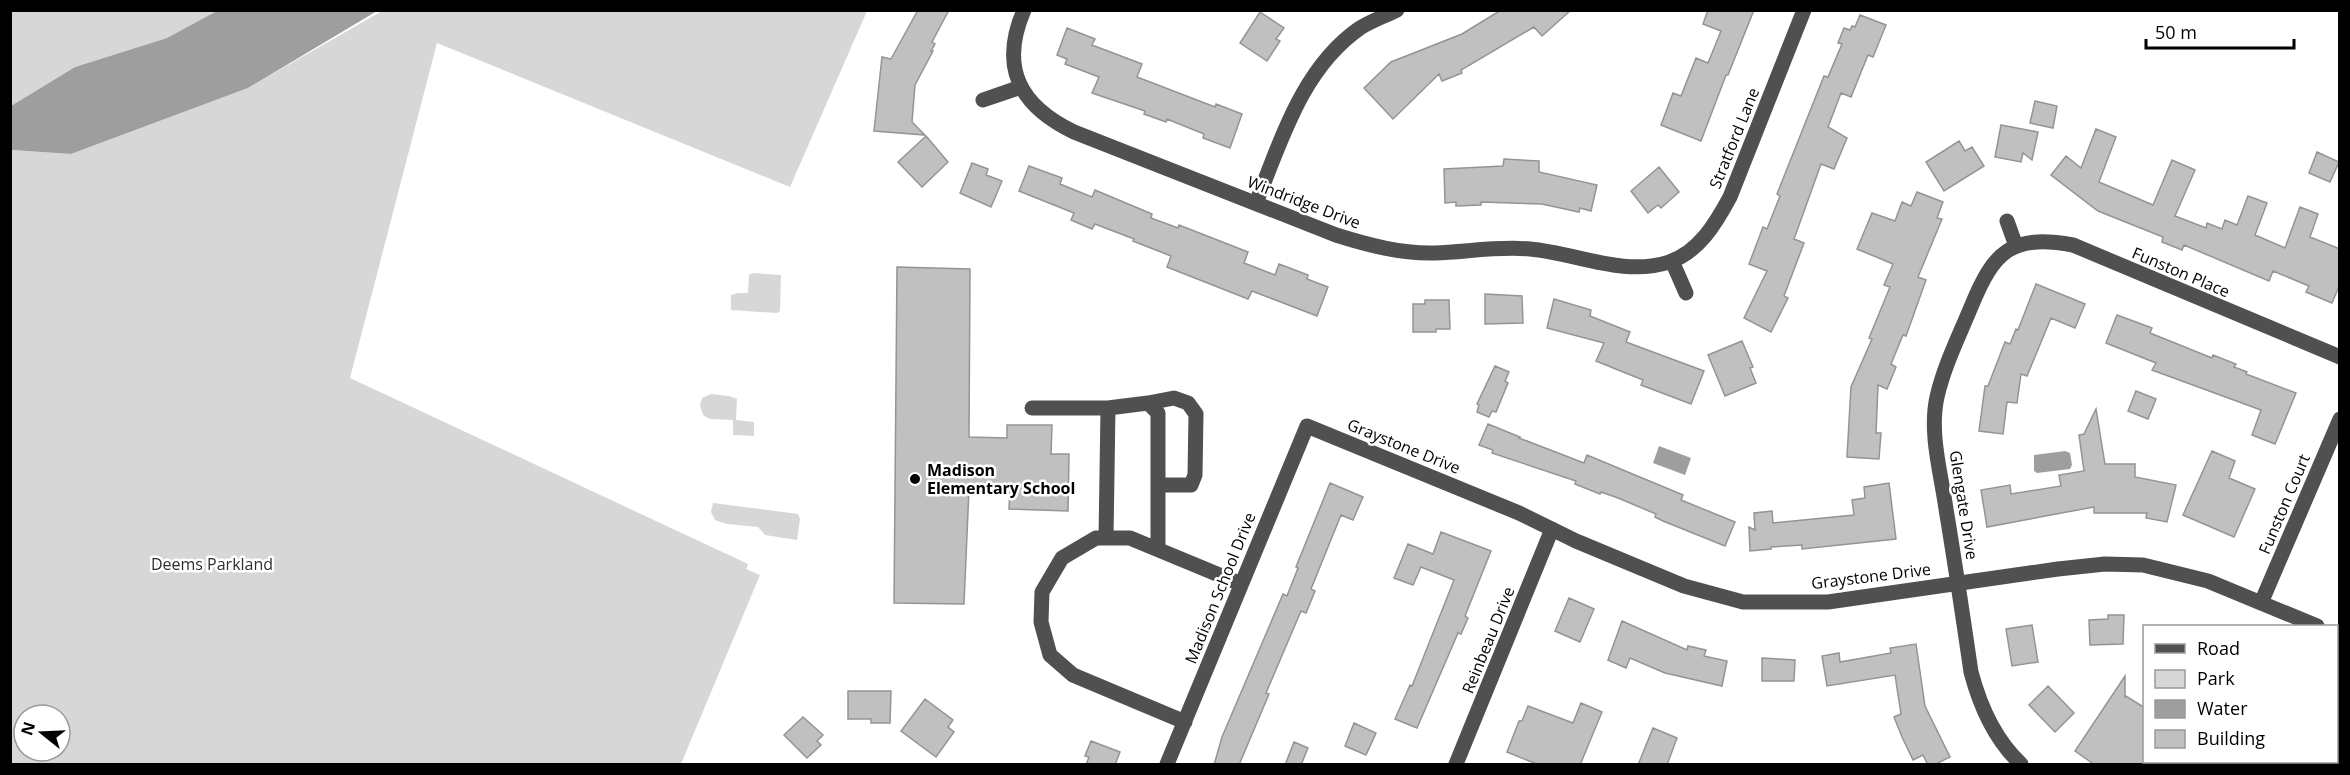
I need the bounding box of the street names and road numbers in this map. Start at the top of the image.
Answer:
street label: Stratford Lane [1704,84,1764,192]
street label: Windridge Drive [1244,170,1364,234]
street label: Funston Place [2129,242,2233,302]
street label: Graystone Drive [1344,413,1464,479]
street label: Glengate Drive [1945,449,1983,561]
street label: Funston Court [2253,450,2315,557]
street label: Madison School Drive [1180,509,1260,667]
street label: Graystone Drive [1810,558,1932,594]
street label: Reinbeau Drive [1457,583,1519,697]

